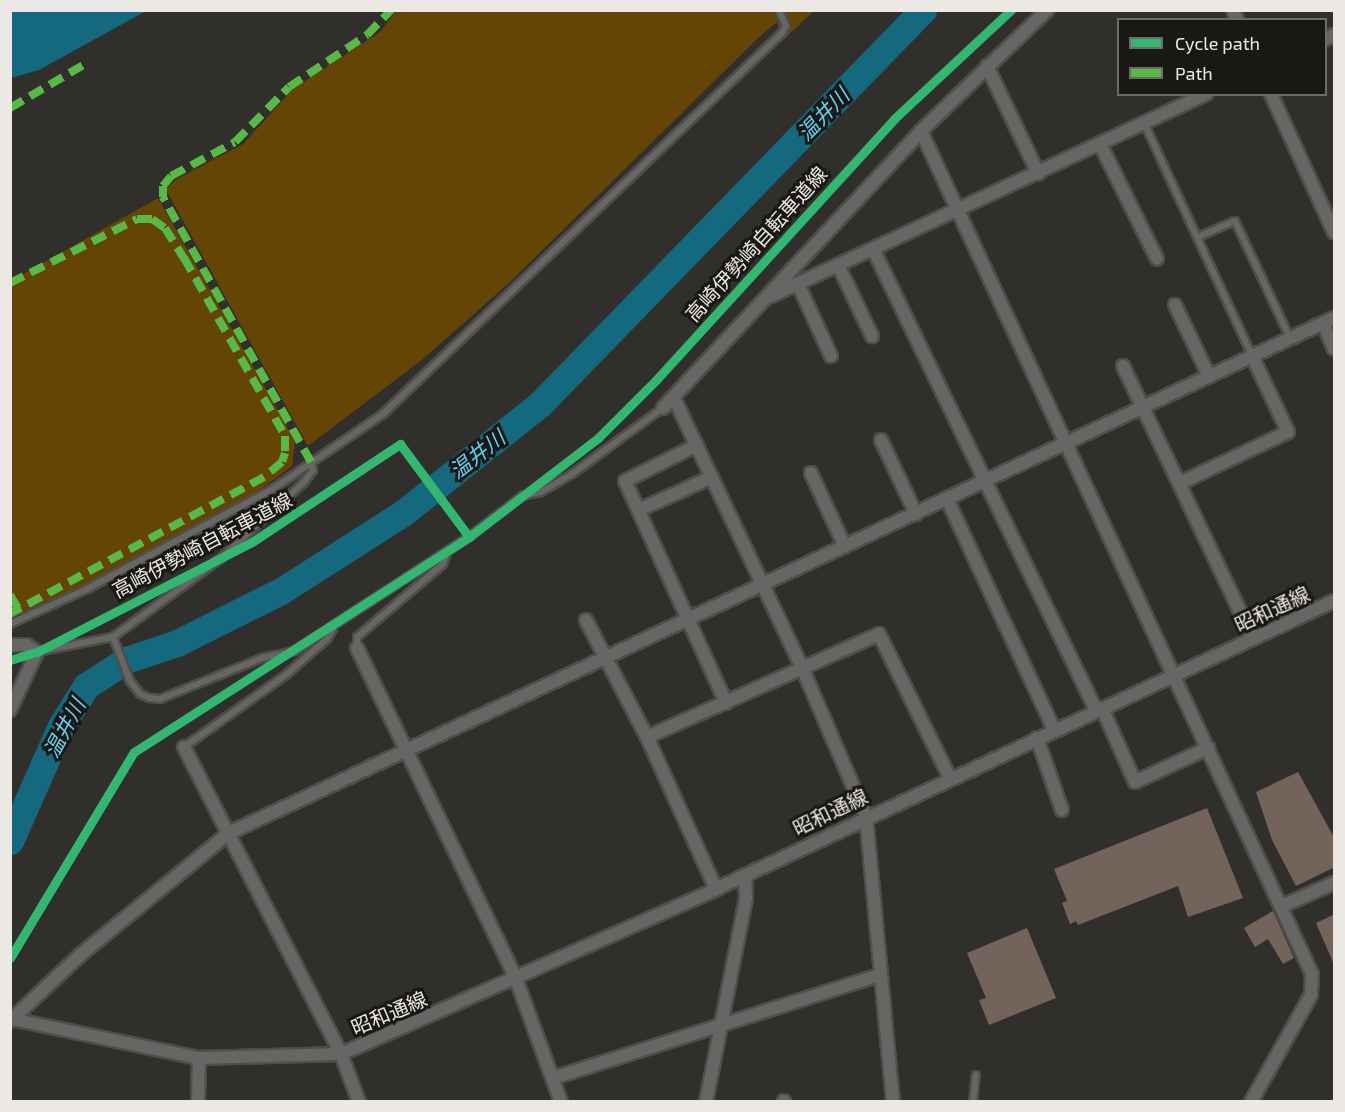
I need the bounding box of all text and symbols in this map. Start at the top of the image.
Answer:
legend [1117,18,1327,96]
text: Cycle path [1175,32,1260,54]
text: Path [1175,62,1213,84]
water label: 温井川 [792,83,854,145]
street label: 高崎伊勢崎自転車道線 [680,162,832,326]
water label: 温井川 [444,425,510,483]
street label: 高崎伊勢崎自転車道線 [108,487,296,603]
street label: 昭和通線 [1231,581,1313,637]
water label: 温井川 [38,694,90,762]
street label: 昭和通線 [789,784,871,840]
street label: 昭和通線 [347,986,431,1040]

